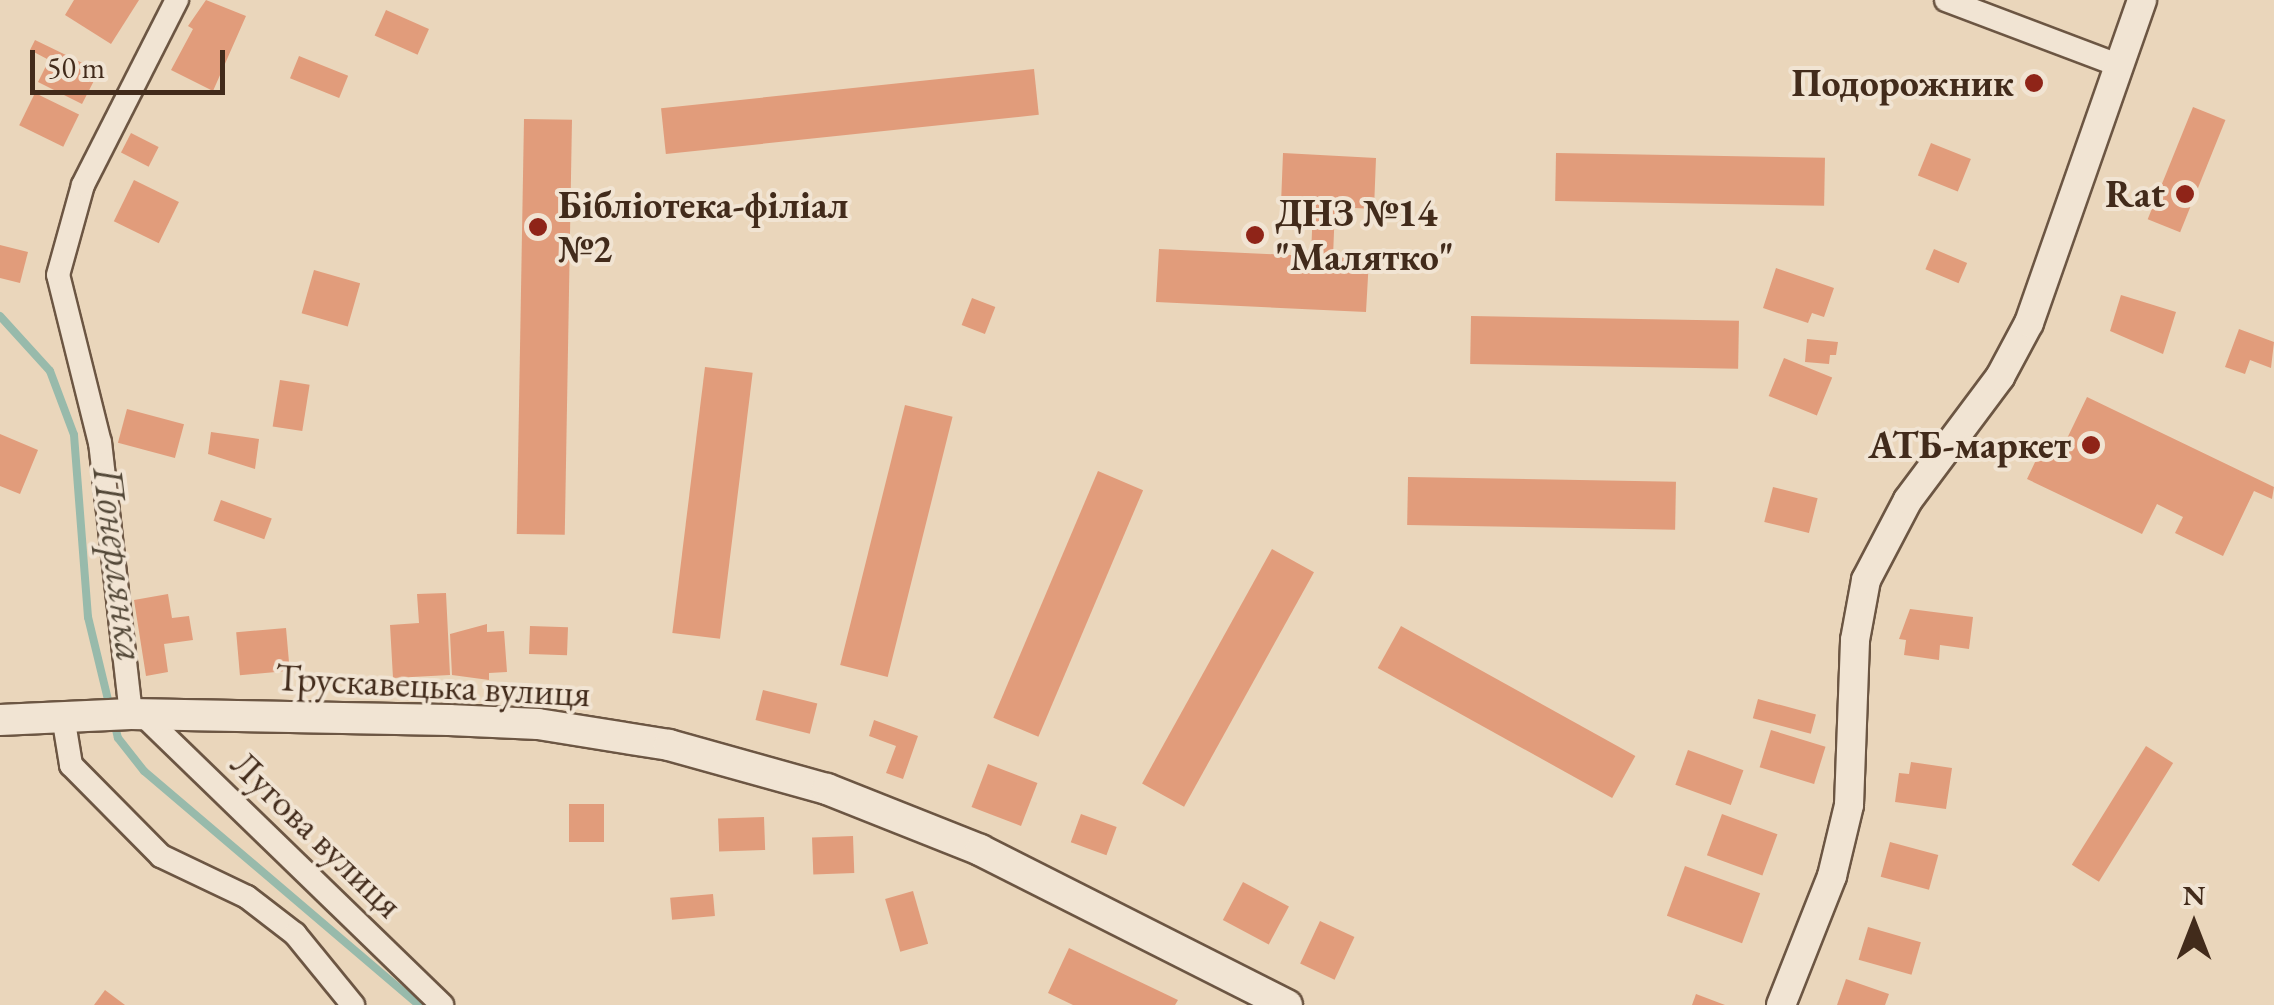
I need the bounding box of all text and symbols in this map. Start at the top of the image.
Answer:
scale bar [35,30,230,92]
text: 50 m [47,48,105,87]
place label: Подорожник [1792,60,2014,106]
marker: Подорожник [2023,72,2045,94]
place label: Rat [2105,171,2165,217]
place label: Бібліотека-філіал №2 [558,182,849,272]
marker: Rat [2174,183,2196,205]
place label: ДНЗ №14 "Малятко" [1275,190,1454,280]
marker: Бібліотека-філіал №2 [527,216,549,238]
marker: ДНЗ №14 "Малятко" [1244,224,1266,246]
place label: АТБ-маркет [1868,422,2071,468]
marker: АТБ-маркет [2080,434,2102,456]
water label: Понерлянка [84,464,156,664]
street label: Трускавецька вулиця [274,654,592,716]
street label: Лугова вулиця [222,741,412,927]
north arrow [2144,875,2244,975]
text: N [2183,877,2205,913]

